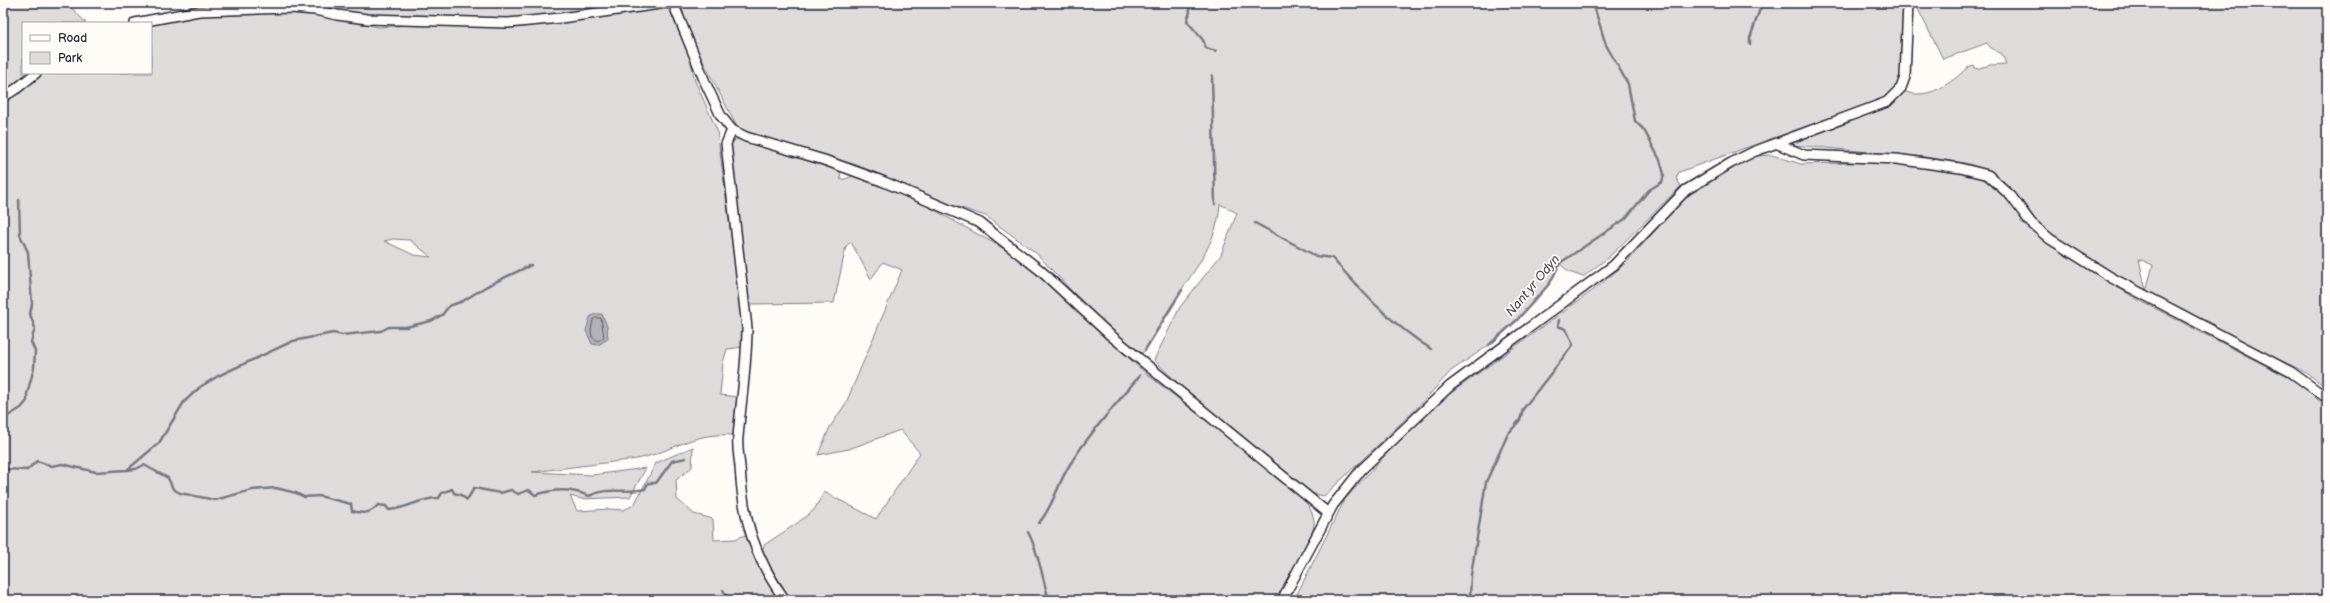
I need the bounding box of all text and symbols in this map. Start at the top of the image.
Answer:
legend [22,22,152,74]
text: Road [58,31,87,46]
text: Park [58,51,82,66]
water label: Nant yr Odyn [1502,252,1563,320]

